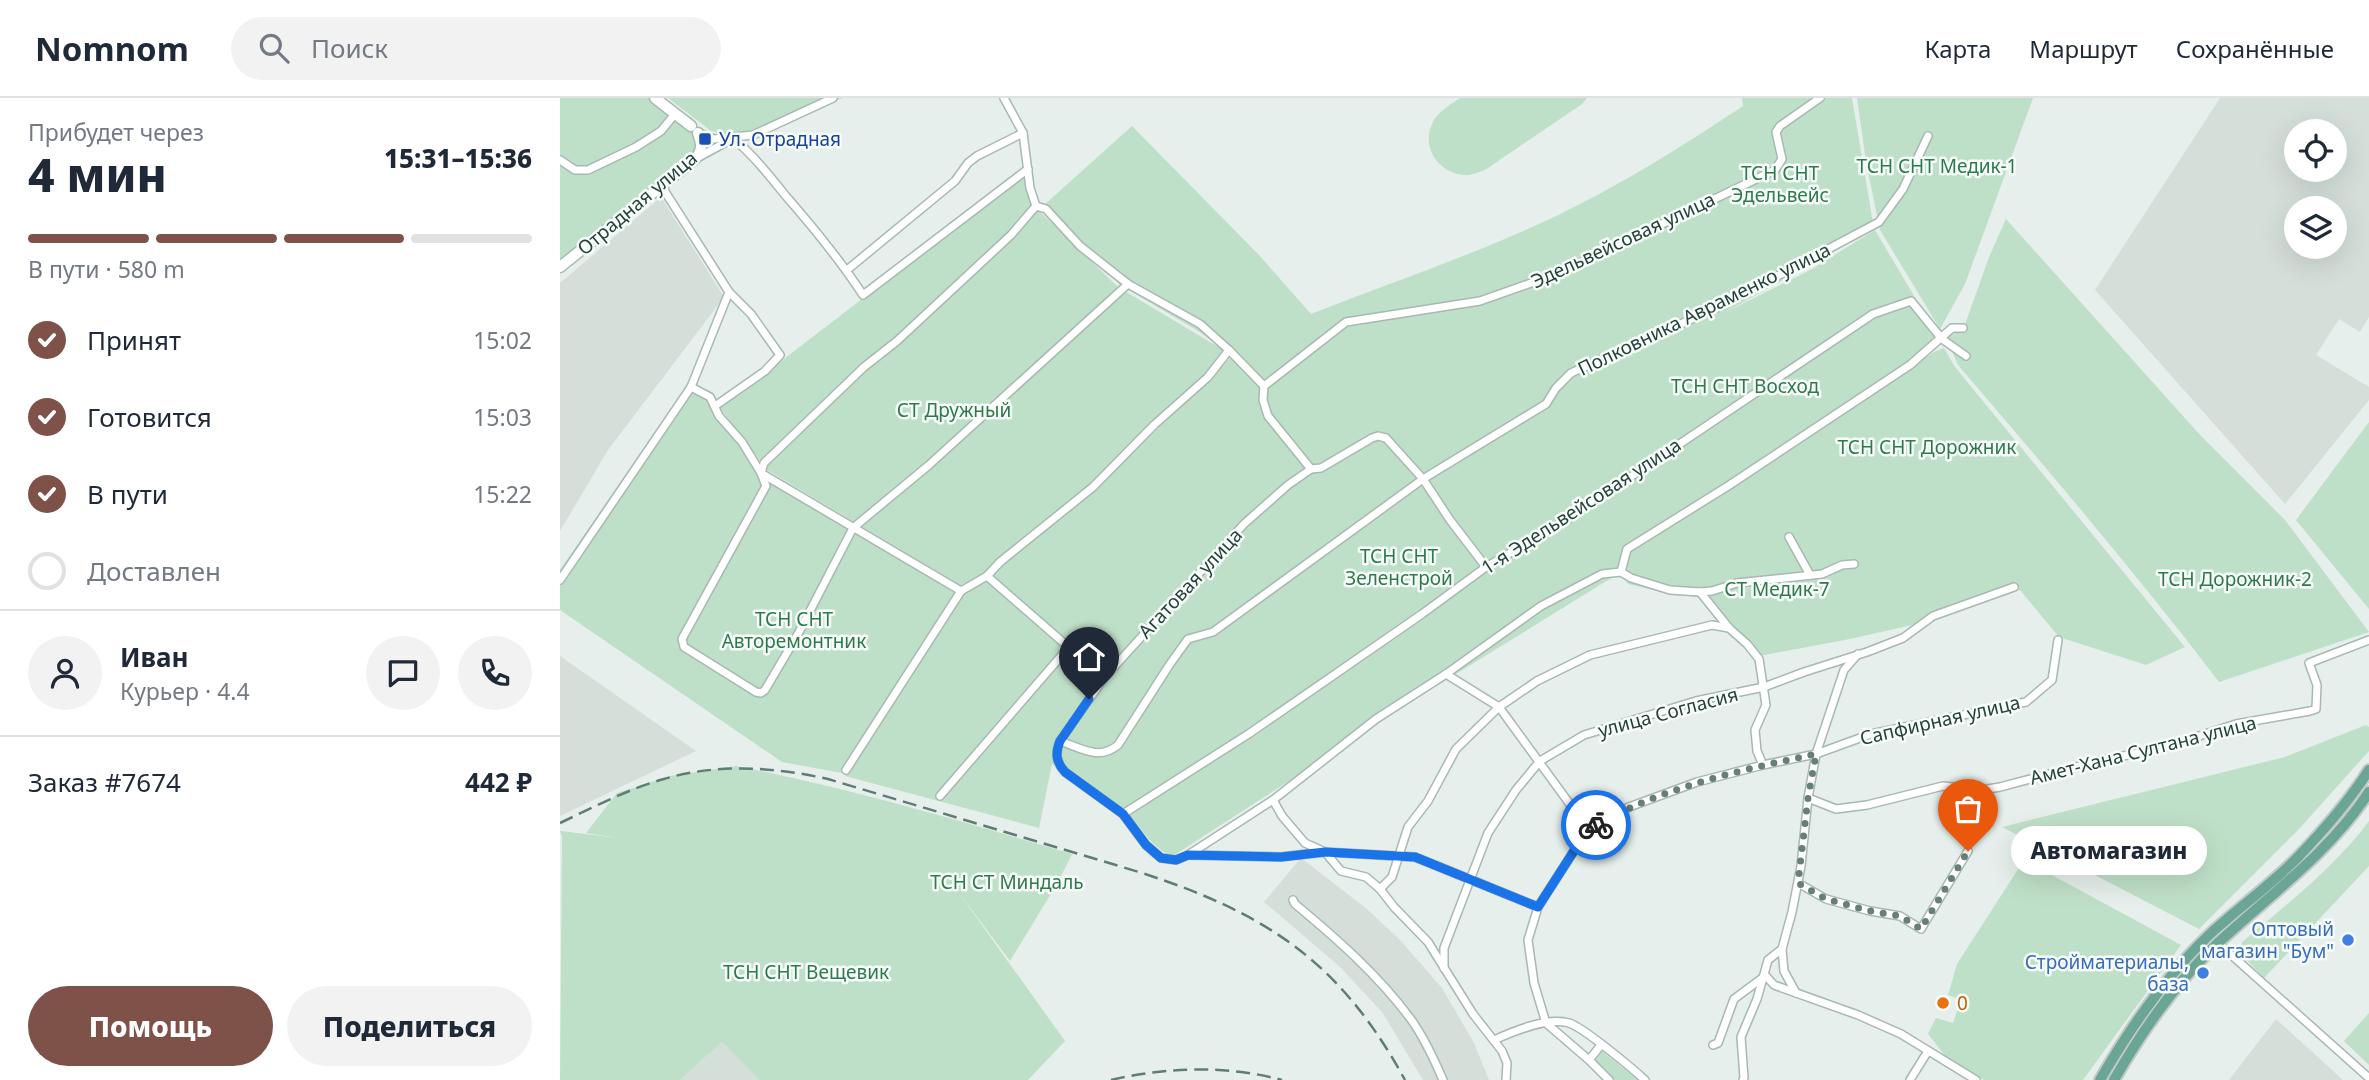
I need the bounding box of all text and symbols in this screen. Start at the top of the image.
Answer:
search box [231,17,721,80]
text: Nomnom [35,26,189,71]
icon: search [255,29,293,67]
text: Поиск [311,30,388,66]
text: Карта [1924,32,1991,65]
text: Маршрут [2029,32,2138,65]
text: Сохранённые [2176,32,2334,65]
text: Прибудет через [28,116,204,148]
map controls [2284,119,2347,259]
button: locate [2284,119,2347,182]
place label: Ул. Отрадная [719,126,841,152]
marker: Ул. Отрадная [697,131,713,147]
text: 15:31–15:36 [384,140,532,176]
text: 4 мин [28,143,167,205]
street label: Отрадная улица [572,145,702,261]
park label: ТСН СНТ Медик-1 [1857,153,2017,179]
park label: ТСН СНТ Эдельвейс [1731,160,1829,208]
street label: Эдельвейсовая улица [1527,186,1719,294]
button: layers [2284,196,2347,259]
street label: Полковника Авраменко улица [1573,236,1835,382]
text: В пути · 580 m [28,253,185,285]
icon: check [28,321,66,359]
text: Принят [87,322,181,358]
text: 15:02 [473,324,532,356]
park label: ТСН СНТ Восход [1671,373,1820,399]
park label: СТ Дружный [897,397,1011,423]
icon: check [28,398,66,436]
text: Готовится [87,399,212,435]
text: 15:03 [473,401,532,433]
street label: 1-я Эдельвейсовая улица [1476,432,1686,580]
park label: ТСН СНТ Дорожник [1838,434,2016,460]
icon: check [28,475,66,513]
text: В пути [87,476,168,512]
text: 15:22 [473,478,532,510]
street label: Агатовая улица [1132,522,1248,644]
park label: ТСН СНТ Зеленстрой [1345,543,1453,591]
text: Доставлен [87,553,221,589]
park label: ТСН Дорожник-2 [2158,566,2312,592]
park label: СТ Медик-7 [1724,576,1830,602]
park label: ТСН СНТ Авторемонтник [722,606,866,654]
pin [1059,627,1119,699]
button: person [28,636,102,710]
button: chat [366,636,440,710]
button: phone [458,636,532,710]
icon: home [1070,638,1108,676]
text: Иван [120,639,189,675]
text: Курьер · 4.4 [120,675,250,707]
street label: улица Согласия [1595,681,1741,743]
street label: Сапфирная улица [1857,689,2023,751]
street label: Амет-Хана Султана улица [2027,709,2259,791]
text: Заказ #7674 [28,764,181,800]
text: 442 ₽ [465,764,532,800]
pin [1938,779,1998,851]
courier [1561,790,1631,860]
icon: bag [1949,790,1987,828]
icon: bike [1577,806,1615,844]
callout: Автомагазин [2010,826,2206,876]
text: Автомагазин [2030,834,2188,866]
park label: ТСН СТ Миндаль [930,869,1084,895]
place label: Оптовый магазин "Бум" [2201,916,2334,964]
marker: Оптовый магазин "Бум" [2340,932,2356,948]
place label: Стройматериалы, база [2025,949,2189,997]
park label: ТСН СНТ Вещевик [723,959,889,985]
marker: Стройматериалы, база [2195,965,2211,981]
button: Помощь [28,986,273,1066]
button: Поделиться [287,986,532,1066]
place label: 0 [1957,990,1968,1016]
marker: 0 [1935,995,1951,1011]

